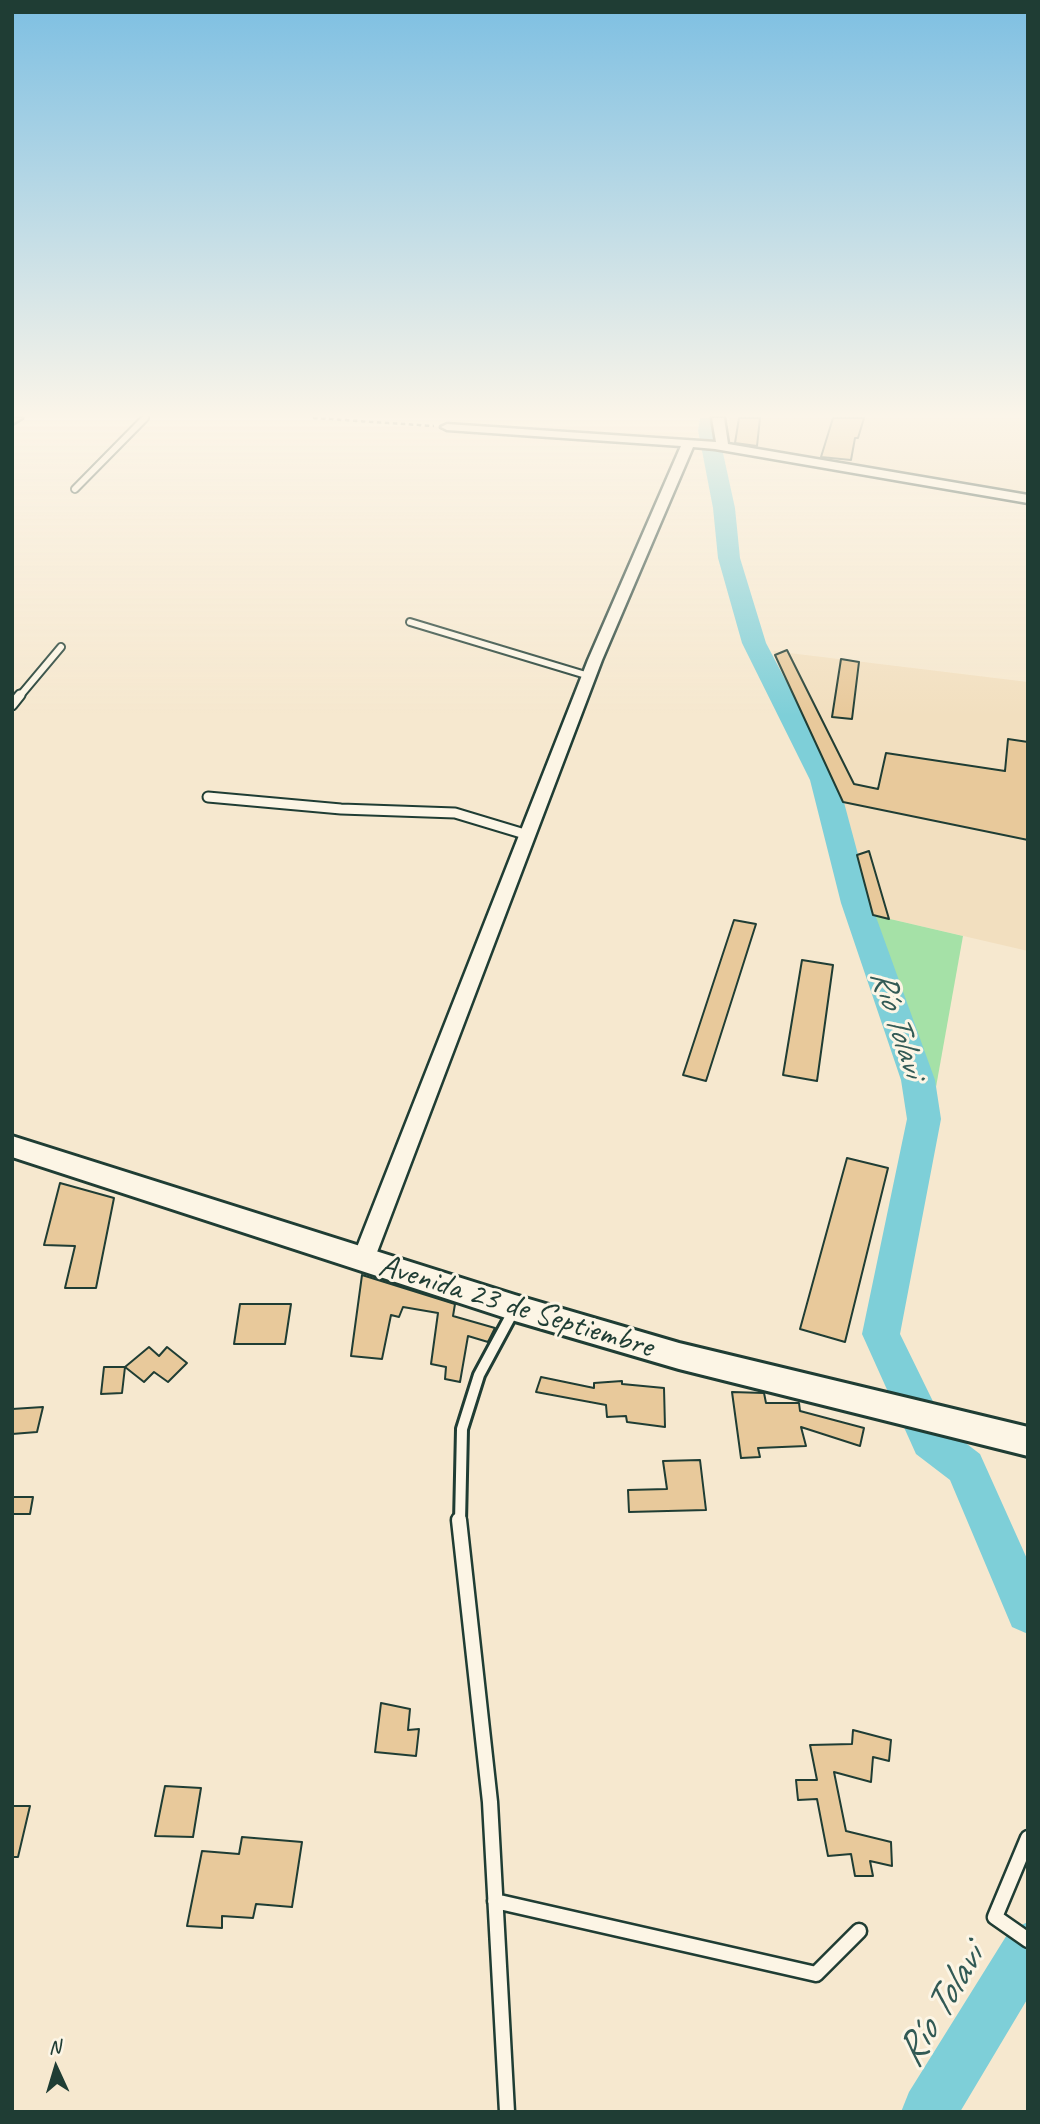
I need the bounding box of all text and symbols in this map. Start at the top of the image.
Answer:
water label: Río Tolavi [860,964,934,1082]
street label: Avenida 23 de Septiembre [374,1246,658,1368]
water label: Río Tolavi [886,1938,996,2076]
north arrow [21,2033,91,2103]
text: N [48,2035,61,2059]

